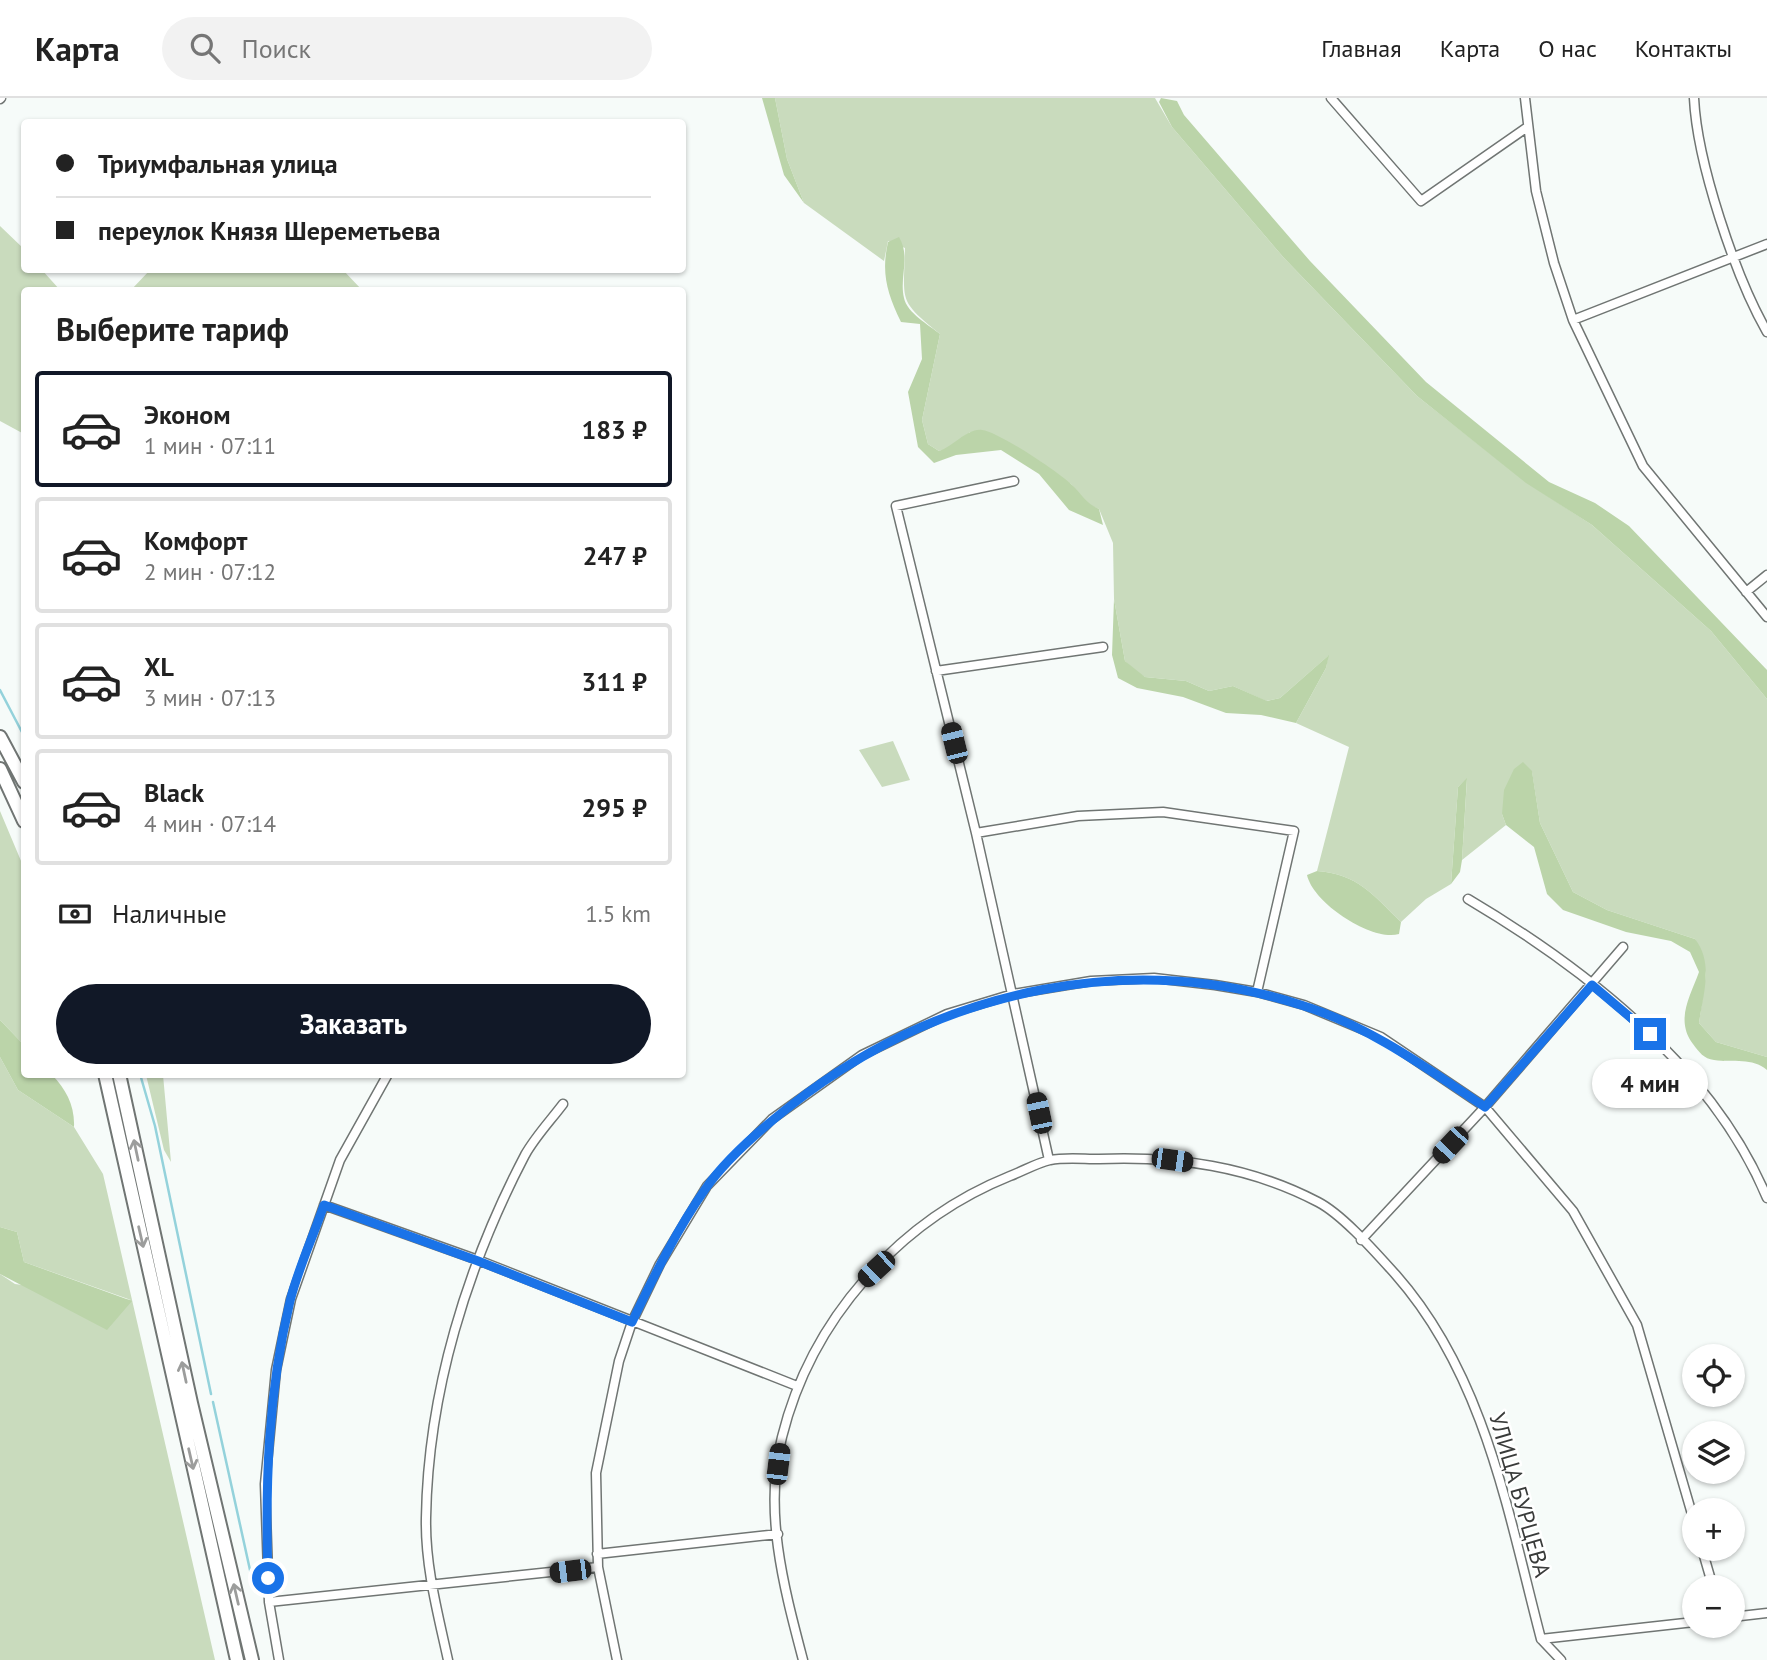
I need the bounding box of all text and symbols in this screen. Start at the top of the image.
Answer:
search box [162,17,652,80]
text: Карта [35,27,120,70]
icon: search [186,29,224,67]
text: Поиск [242,32,311,65]
text: Главная [1321,33,1402,64]
text: Карта [1440,33,1500,64]
text: О нас [1538,33,1597,64]
text: Контакты [1635,33,1732,64]
text: Триумфальная улица [98,147,338,180]
text: переулок Князя Шереметьева [98,214,440,247]
text: Выберите тариф [56,308,289,350]
icon: car [60,398,123,461]
text: Эконом [144,398,231,431]
text: 183 ₽ [581,413,647,446]
text: 1 мин · 07:11 [144,431,276,460]
icon: car [60,524,123,587]
text: Комфорт [144,524,247,557]
text: 247 ₽ [583,539,647,572]
text: 2 мин · 07:12 [144,557,276,586]
icon: car [60,650,123,713]
text: XL [144,650,174,683]
text: 311 ₽ [581,665,647,698]
text: 3 мин · 07:13 [144,683,276,712]
car [939,720,970,766]
icon: car [60,776,123,839]
text: Black [144,776,204,809]
text: 295 ₽ [581,791,647,824]
text: 4 мин · 07:14 [144,809,276,838]
icon: cash [56,895,94,933]
text: Наличные [112,897,227,930]
text: 1.5 km [585,899,651,928]
button: Заказать [56,984,651,1064]
route end [1634,1018,1666,1050]
callout: 4 мин [1592,1058,1708,1108]
text: 4 мин [1620,1069,1680,1098]
car [1025,1090,1054,1136]
car [1428,1122,1473,1168]
one-way arrow [128,1139,142,1162]
car [1150,1147,1195,1173]
one-way arrow [135,1225,149,1248]
car [854,1247,899,1291]
map controls [1682,1344,1745,1638]
button: locate [1682,1344,1745,1407]
one-way arrow [177,1361,191,1384]
street label: УЛИЦА БУРЦЕВА [1483,1409,1558,1581]
button: layers [1682,1421,1745,1484]
car [766,1442,791,1486]
one-way arrow [185,1447,199,1470]
button: + [1682,1498,1745,1561]
car [548,1558,593,1584]
route start [252,1562,284,1594]
button: − [1682,1575,1745,1638]
one-way arrow [229,1583,243,1606]

